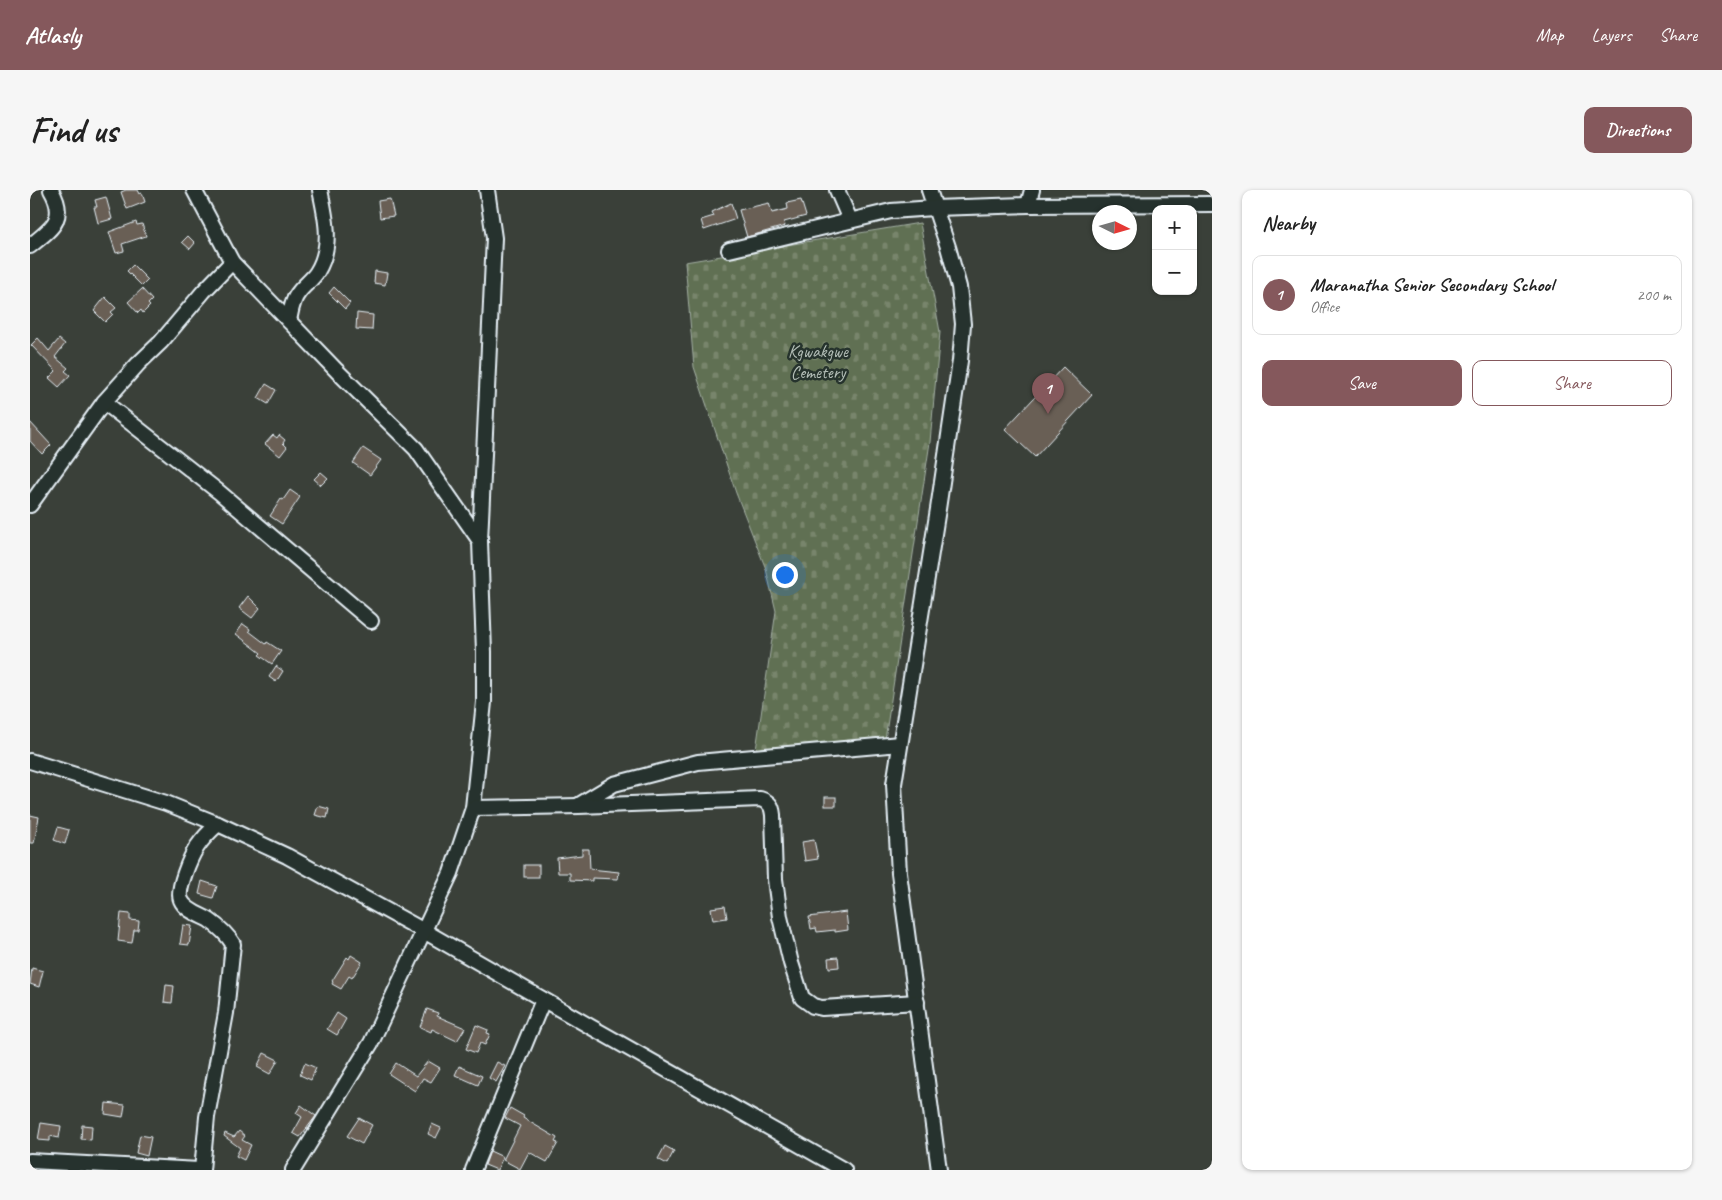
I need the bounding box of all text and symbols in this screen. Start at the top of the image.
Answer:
text: Atlasly [25,20,81,50]
text: Map [1536,24,1564,46]
text: Layers [1592,24,1631,46]
text: Share [1659,24,1697,46]
button: Directions [1584,107,1692,153]
text: Find us [30,108,117,153]
north arrow [1092,205,1137,250]
map controls [1152,205,1197,295]
button: + [1152,205,1197,250]
text: Nearby [1262,210,1315,236]
button: − [1152,250,1197,295]
text: Maranatha Senior Secondary School [1310,273,1554,297]
text: 1 [1275,285,1283,305]
text: 200 m [1637,285,1671,305]
text: Office [1310,297,1339,317]
park label: Kgwakgwe Cemetery [788,340,849,383]
button: Save [1262,360,1462,406]
button: Share [1472,360,1672,406]
pin: 1 [1032,373,1064,414]
your location [772,562,798,588]

